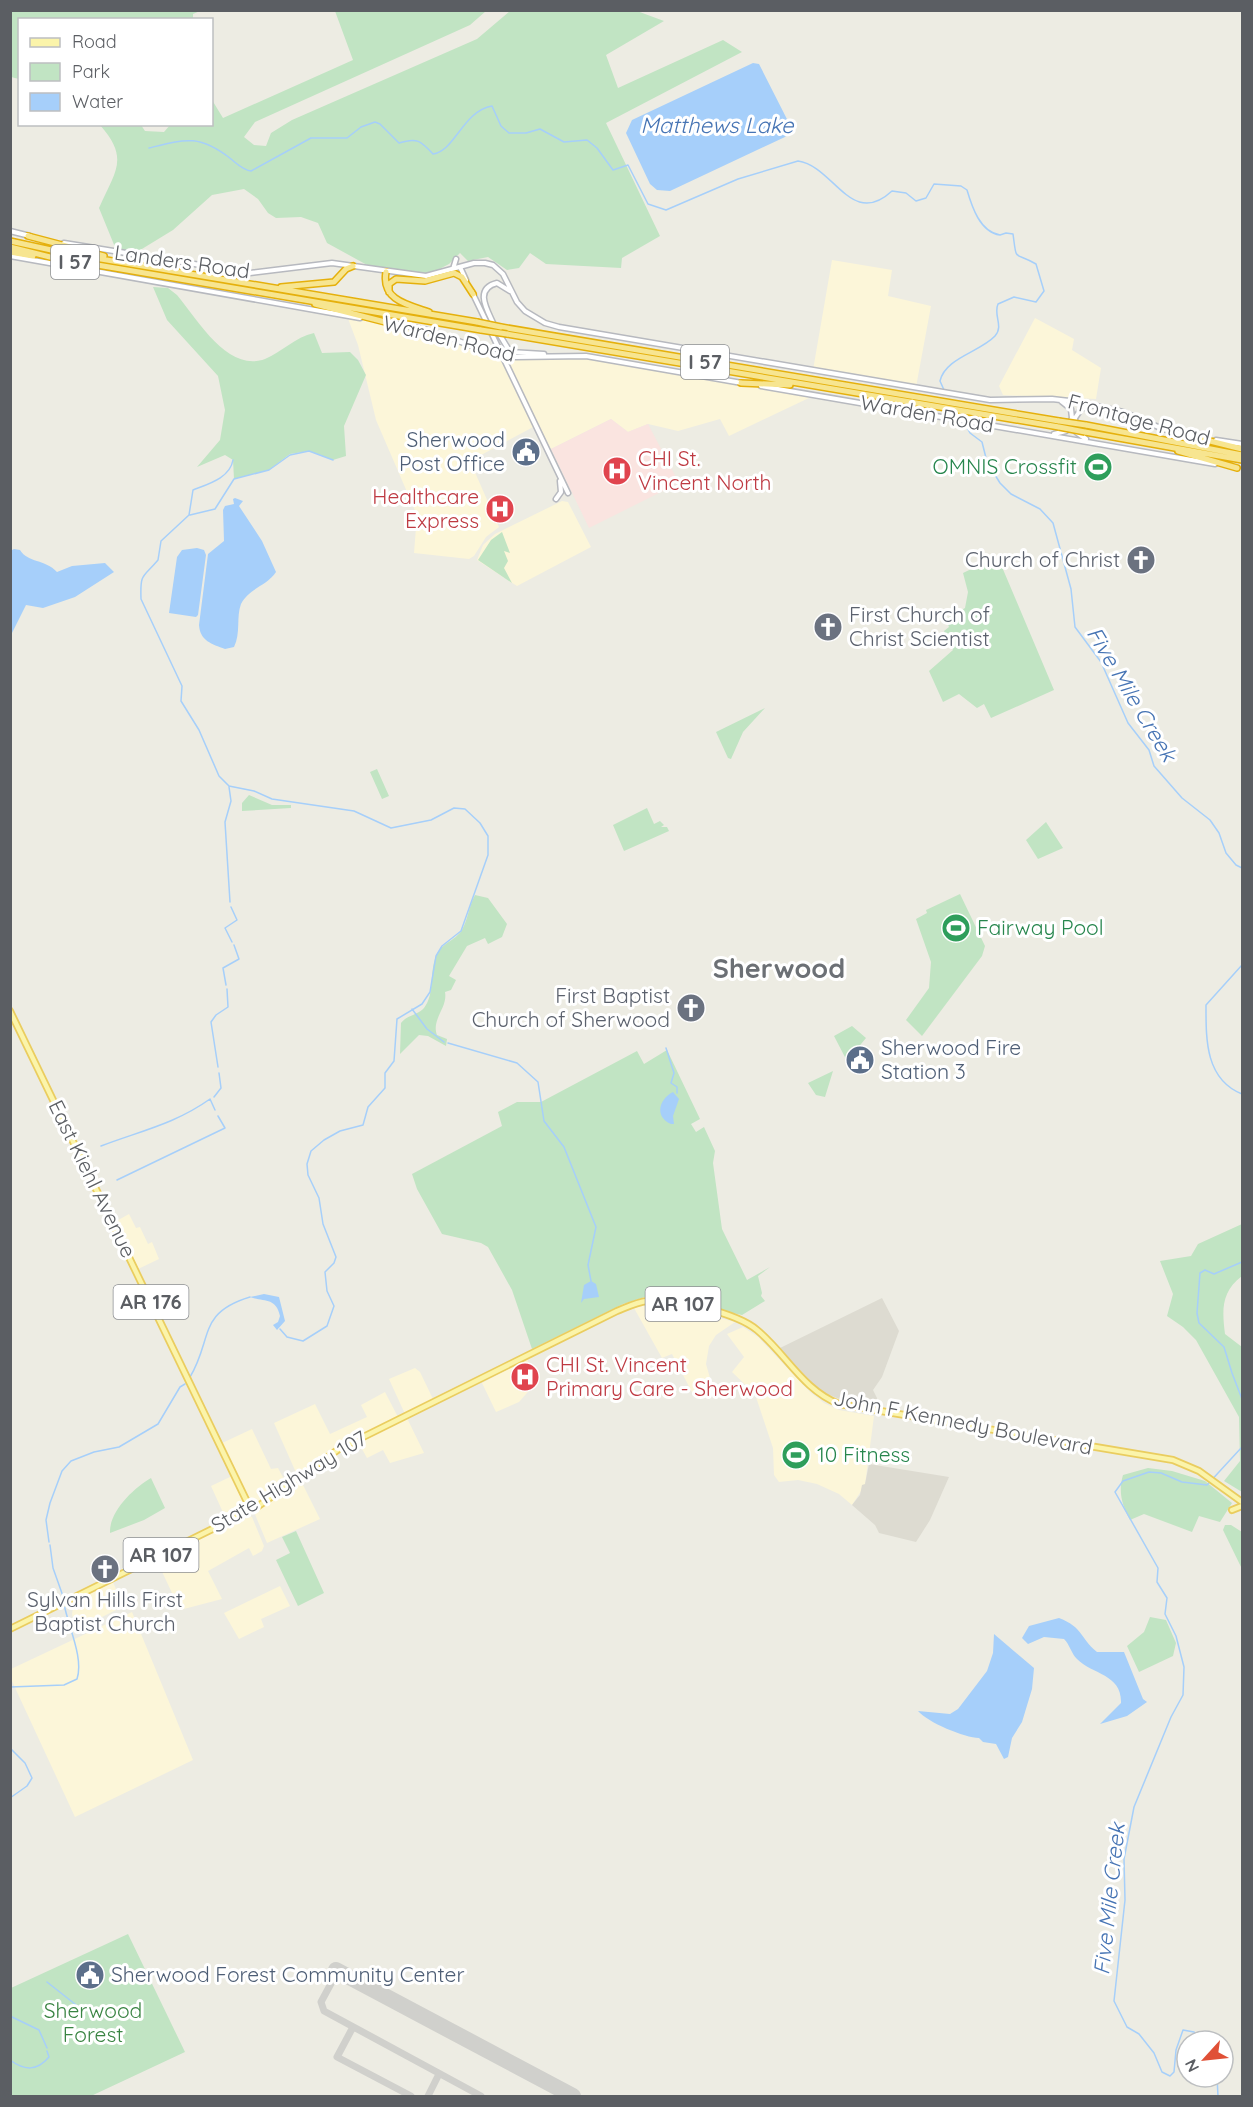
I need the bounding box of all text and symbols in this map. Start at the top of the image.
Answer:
legend [18,18,213,126]
text: Road [72,30,117,53]
text: Park [72,60,110,83]
text: Water [72,90,123,113]
water label: Matthews Lake [641,111,795,139]
street label: Landers Road [113,239,251,283]
road number: I 57 [51,245,99,279]
street label: Warden Road [381,309,518,367]
road number: I 57 [681,345,729,379]
street label: Warden Road [858,388,996,438]
street label: Frontage Road [1065,388,1213,451]
place label: Sherwood Post Office [399,426,505,476]
public building icon: Sherwood Post Office [510,436,542,468]
place label: CHI St. Vincent North [638,445,771,495]
sports icon: OMNIS Crossfit [1082,451,1114,483]
place label: OMNIS Crossfit [933,453,1077,479]
hospital icon: CHI St. Vincent North [601,455,633,487]
place label: Healthcare Express [372,483,479,533]
hospital icon: Healthcare Express [484,493,516,525]
church icon: Church of Christ [1125,544,1157,576]
place label: Church of Christ [965,546,1120,572]
place label: First Church of Christ Scientist [849,601,991,651]
church icon: First Church of Christ Scientist [812,611,844,643]
water label: Five Mile Creek [1081,622,1184,768]
sports icon: Fairway Pool [940,912,972,944]
place label: Fairway Pool [977,914,1104,940]
district label: Sherwood [713,951,845,985]
place label: First Baptist Church of Sherwood [472,982,670,1032]
church icon: First Baptist Church of Sherwood [675,992,707,1024]
place label: Sherwood Fire Station 3 [881,1034,1021,1084]
public building icon: Sherwood Fire Station 3 [844,1044,876,1076]
street label: East Kiehl Avenue [43,1095,142,1262]
road number: AR 176 [114,1285,188,1319]
road number: AR 107 [646,1287,720,1321]
place label: CHI St. Vincent Primary Care - Sherwood [546,1351,793,1401]
hospital icon: CHI St. Vincent Primary Care - Sherwood [509,1361,541,1393]
street label: John F Kennedy Boulevard [832,1384,1095,1460]
street label: State Highway 107 [206,1424,371,1538]
sports icon: 10 Fitness [780,1439,812,1471]
place label: 10 Fitness [817,1441,910,1467]
road number: AR 107 [124,1538,198,1572]
church icon: Sylvan Hills First Baptist Church [89,1553,121,1585]
place label: Sylvan Hills First Baptist Church [27,1586,183,1636]
water label: Five Mile Creek [1087,1820,1131,1976]
public building icon: Sherwood Forest Community Center [74,1959,106,1991]
place label: Sherwood Forest Community Center [111,1961,465,1987]
park label: Sherwood Forest [44,1997,142,2047]
north arrow [1175,2029,1235,2089]
text: N [1180,2056,1203,2076]

